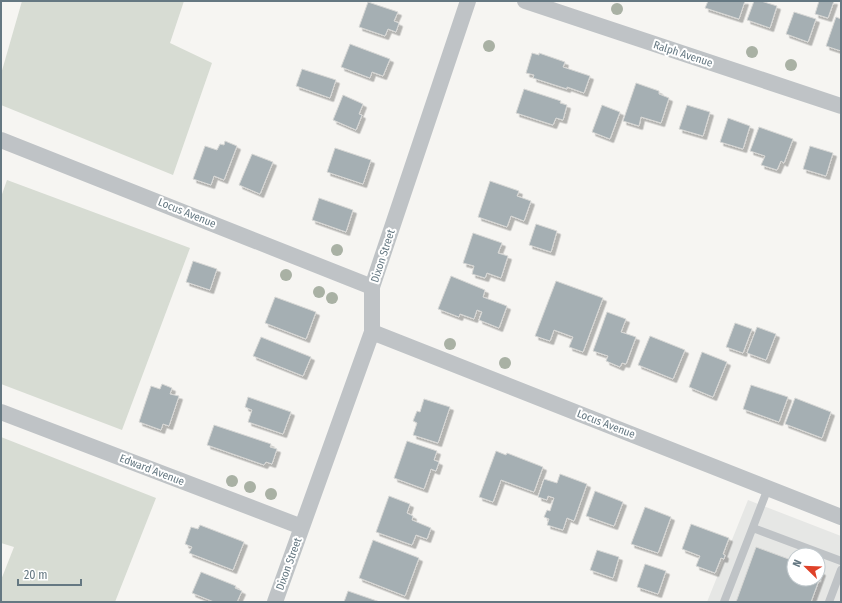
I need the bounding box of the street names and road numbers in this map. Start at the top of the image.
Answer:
street label: Ralph Avenue [652,38,714,70]
street label: Locus Avenue [156,196,218,230]
street label: Dixon Street [368,227,398,284]
street label: Locus Avenue [575,407,637,441]
street label: Edward Avenue [118,452,186,488]
street label: Dixon Street [273,536,305,592]

